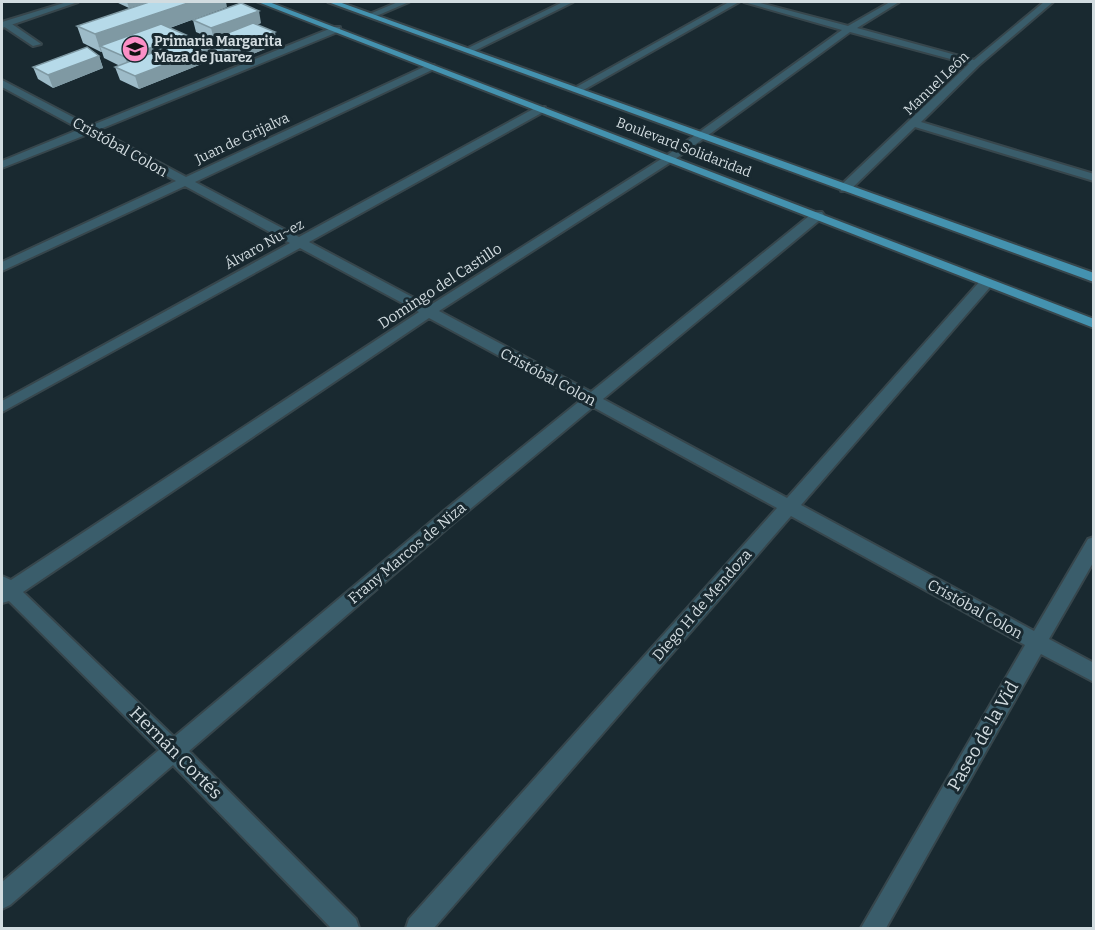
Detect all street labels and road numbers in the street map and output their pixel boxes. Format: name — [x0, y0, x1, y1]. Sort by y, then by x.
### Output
street label: Manuel León — [900, 48, 973, 119]
street label: Juan de Grijalva — [192, 109, 292, 168]
street label: Cristóbal Colon — [69, 114, 171, 181]
street label: Boulevard Solidaridad — [614, 114, 754, 181]
street label: Álvaro Nu~ez — [221, 215, 307, 273]
street label: Domingo del Castillo — [375, 239, 505, 333]
street label: Cristóbal Colon — [497, 344, 599, 410]
street label: Frany Marcos de Niza — [344, 498, 470, 608]
street label: Diego H de Mendoza — [649, 546, 755, 664]
street label: Cristóbal Colon — [924, 576, 1026, 643]
street label: Paseo de la Vid — [943, 677, 1023, 795]
street label: Hernán Cortés — [125, 702, 227, 804]

